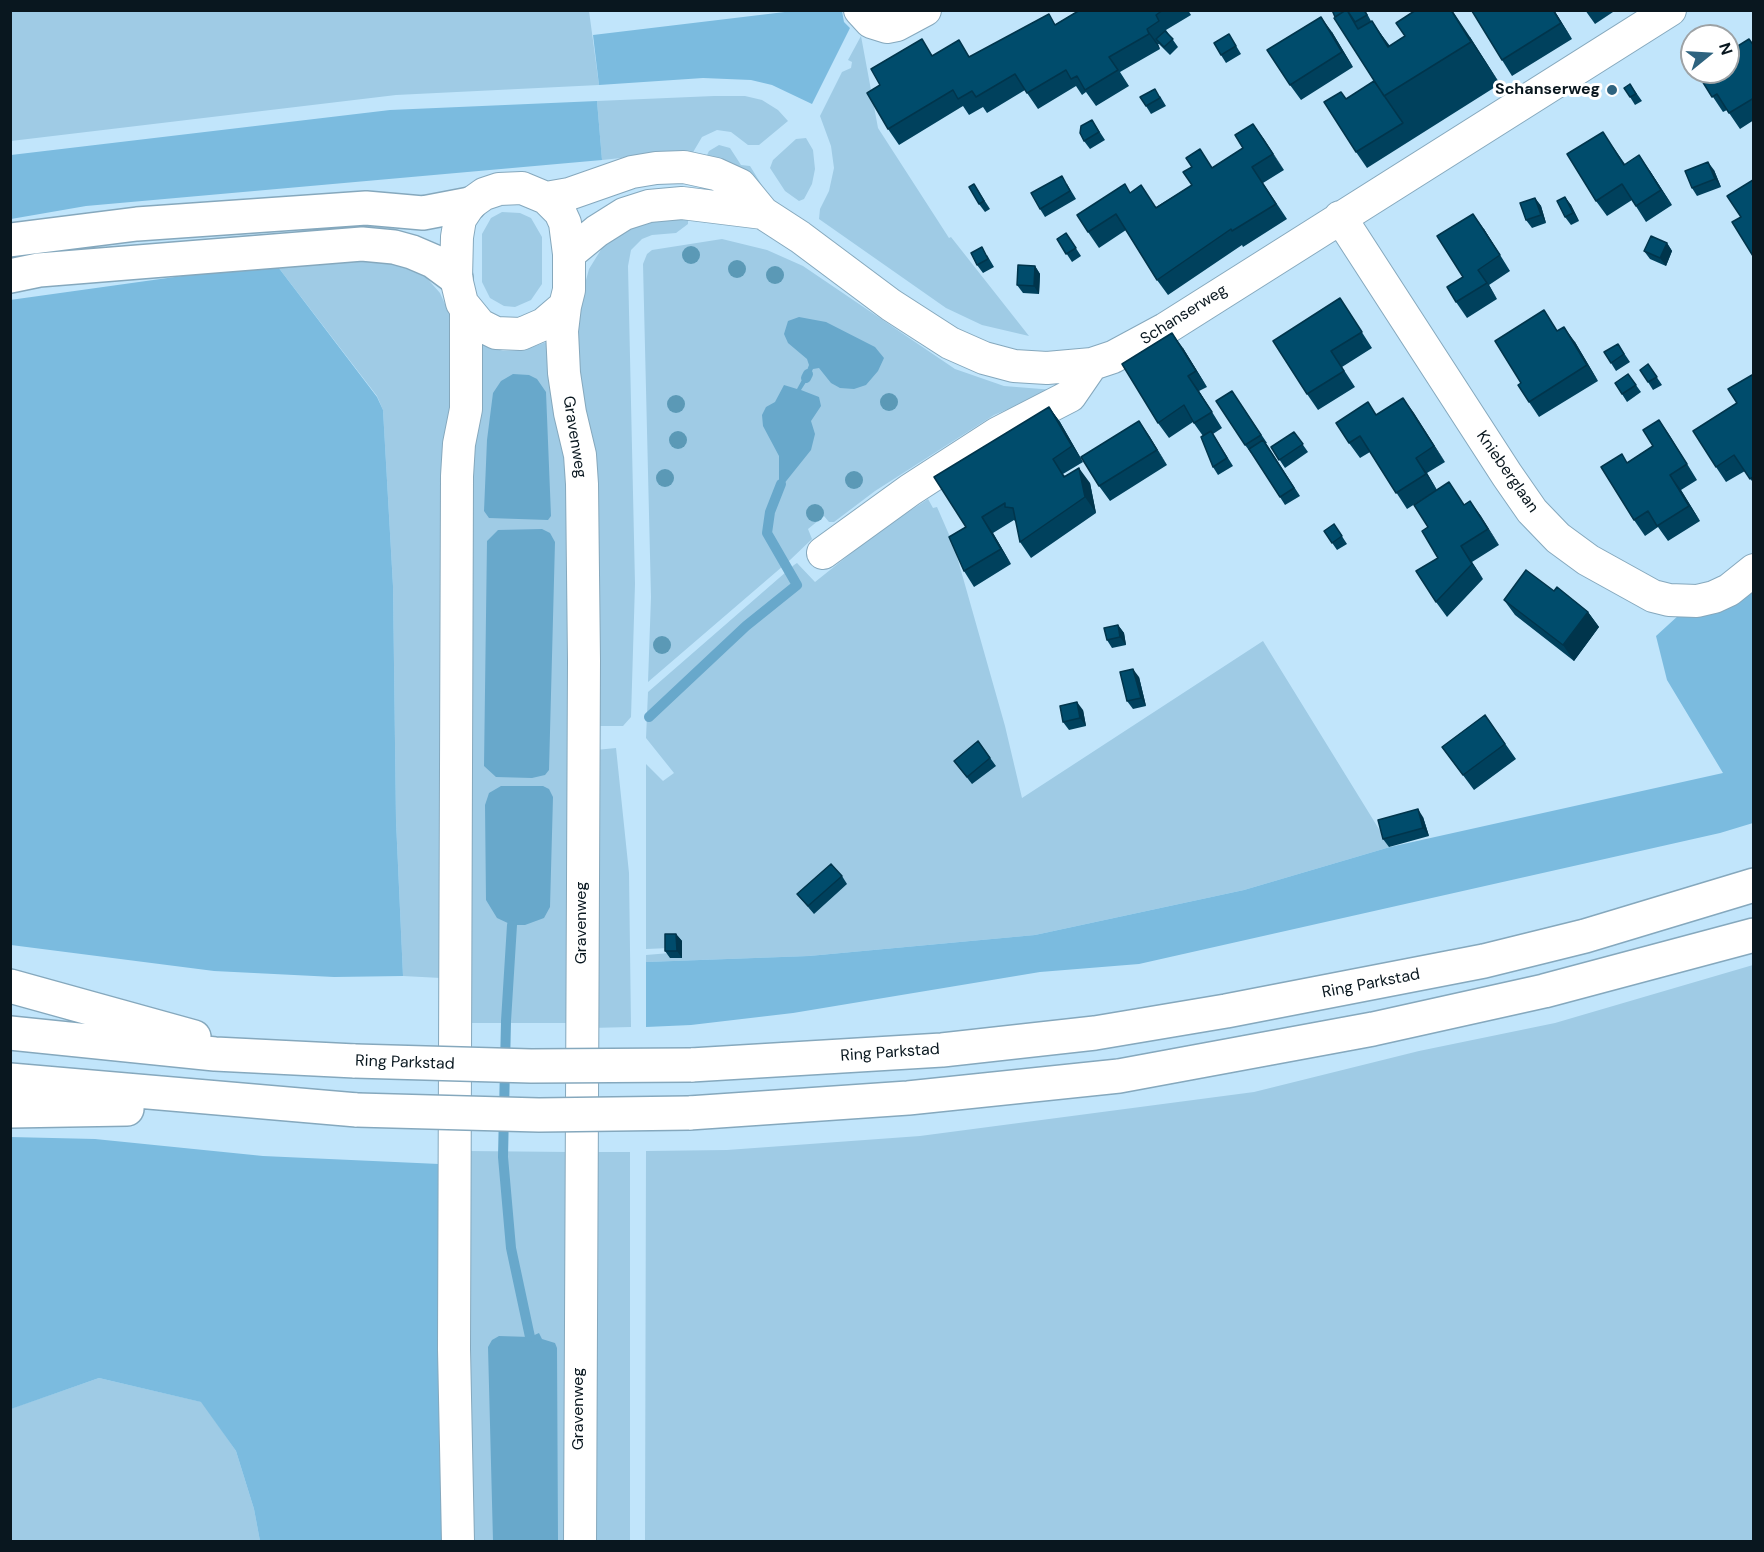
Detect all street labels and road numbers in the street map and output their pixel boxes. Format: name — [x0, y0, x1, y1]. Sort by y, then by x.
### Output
street label: Schanserweg — [1137, 281, 1231, 349]
street label: Gravenweg — [558, 395, 590, 479]
street label: Knieberglaan — [1472, 427, 1542, 517]
street label: Gravenweg — [572, 882, 592, 964]
street label: Ring Parkstad — [1320, 965, 1422, 1003]
street label: Ring Parkstad — [840, 1040, 940, 1066]
street label: Ring Parkstad — [355, 1052, 455, 1074]
street label: Gravenweg — [569, 1368, 589, 1450]

